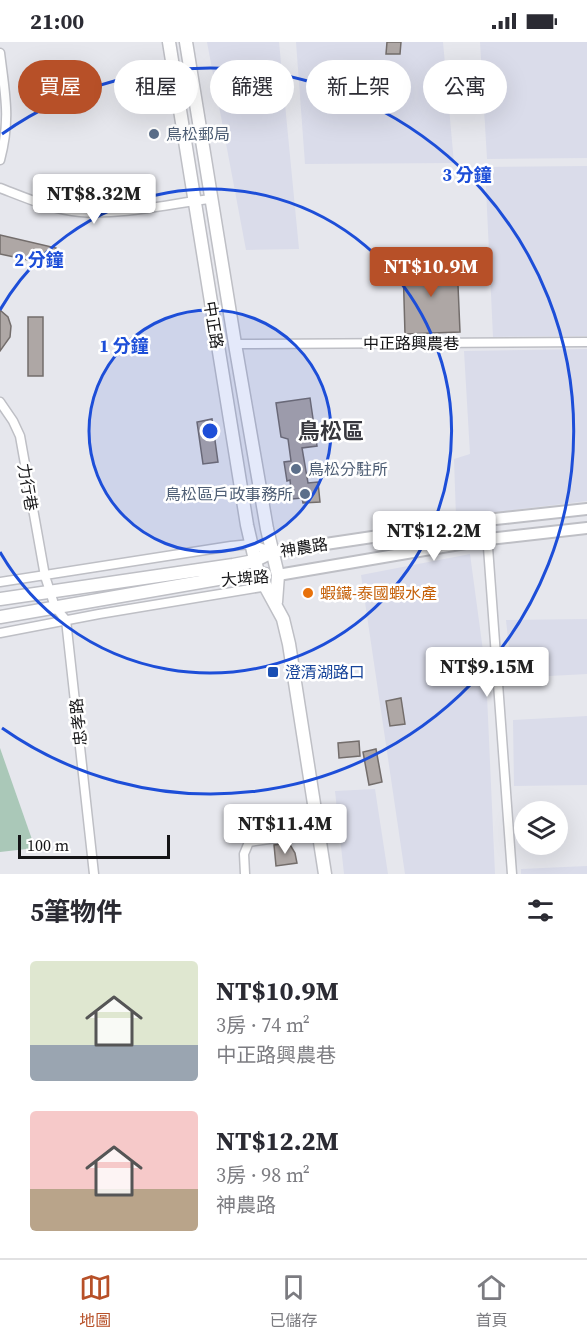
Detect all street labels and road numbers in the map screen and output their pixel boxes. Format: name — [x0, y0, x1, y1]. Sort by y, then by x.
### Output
street label: 中正路 — [199, 300, 229, 350]
street label: 中正路興農巷 — [363, 332, 459, 354]
street label: 力行巷 — [13, 461, 43, 513]
street label: 神農路 — [279, 532, 329, 562]
street label: 大埤路 — [220, 565, 270, 591]
street label: 忠孝路 — [65, 697, 91, 747]

